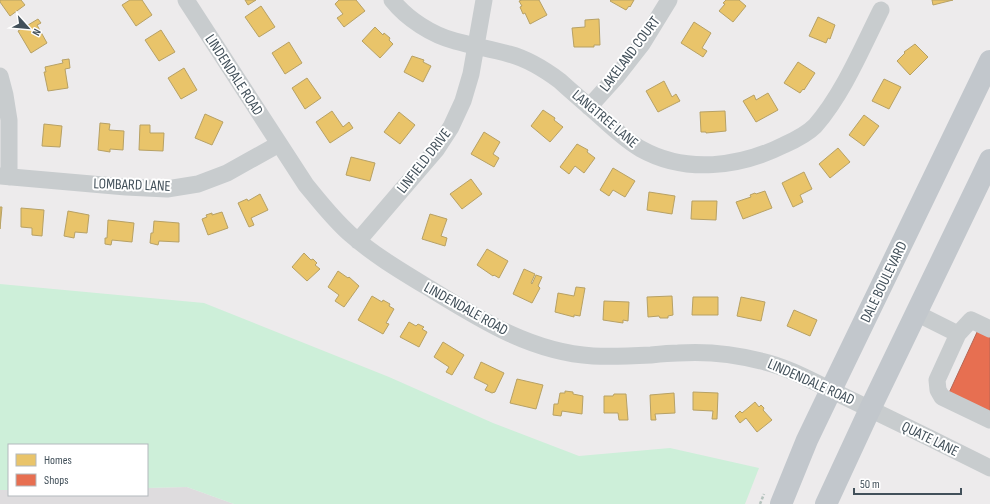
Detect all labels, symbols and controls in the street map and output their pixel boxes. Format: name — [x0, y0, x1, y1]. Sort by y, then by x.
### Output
north arrow — [8, 8, 48, 48]
street label: LAKELAND COURT — [596, 13, 664, 95]
text: N — [29, 27, 44, 38]
street label: LINDENDALE ROAD — [201, 31, 267, 119]
street label: LANGTREE LANE — [568, 86, 642, 152]
street label: LINFIELD DRIVE — [393, 125, 455, 197]
street label: LOMBARD LANE — [93, 174, 171, 196]
street label: DALE BOULEVARD — [856, 238, 912, 326]
street label: LINDENDALE ROAD — [421, 278, 511, 340]
street label: LINDENDALE ROAD — [765, 354, 857, 410]
street label: QUATE LANE — [898, 417, 962, 461]
legend — [8, 444, 148, 496]
text: Homes — [44, 453, 72, 468]
scale bar — [854, 470, 961, 496]
text: Shops — [44, 473, 69, 488]
text: 50 m — [860, 477, 880, 492]

